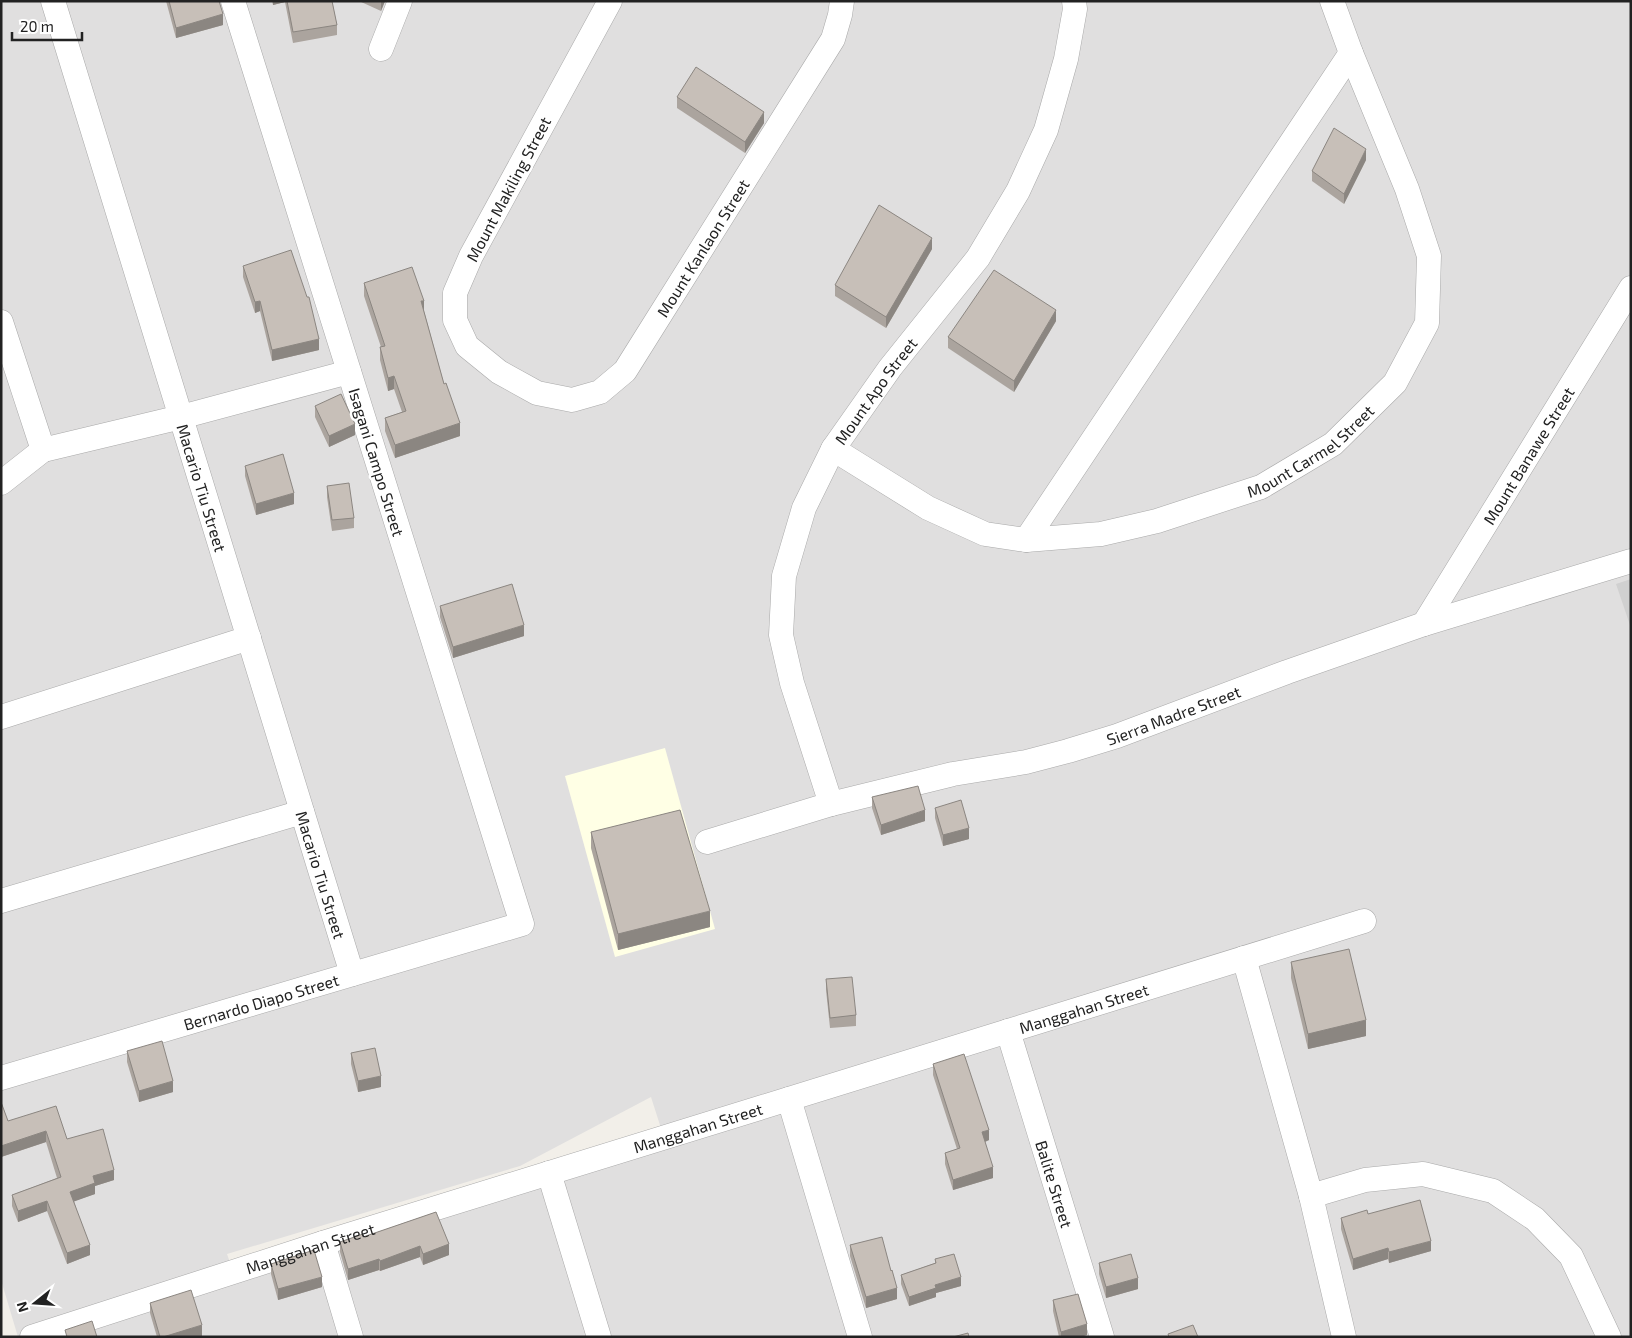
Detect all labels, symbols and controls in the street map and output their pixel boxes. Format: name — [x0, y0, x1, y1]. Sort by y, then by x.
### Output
scale bar — [12, 10, 82, 42]
text: 20 m — [20, 17, 54, 35]
street label: Mount Makiling Street — [462, 113, 554, 265]
street label: Mount Kanlaon Street — [652, 175, 752, 320]
street label: Mount Apo Street — [830, 334, 920, 448]
street label: Mount Banawe Street — [1478, 383, 1577, 528]
street label: Isagani Campo Street — [345, 386, 409, 538]
street label: Mount Carmel Street — [1244, 400, 1377, 501]
street label: Macario Tiu Street — [174, 421, 231, 554]
street label: Sierra Madre Street — [1104, 681, 1243, 748]
street label: Macario Tiu Street — [293, 808, 350, 941]
street label: Bernardo Diapo Street — [181, 969, 341, 1033]
street label: Manggahan Street — [1017, 979, 1151, 1037]
street label: Manggahan Street — [631, 1098, 765, 1156]
street label: Balite Street — [1033, 1138, 1077, 1230]
street label: Manggahan Street — [243, 1218, 377, 1277]
north arrow — [10, 1278, 60, 1328]
text: N — [12, 1300, 32, 1314]

